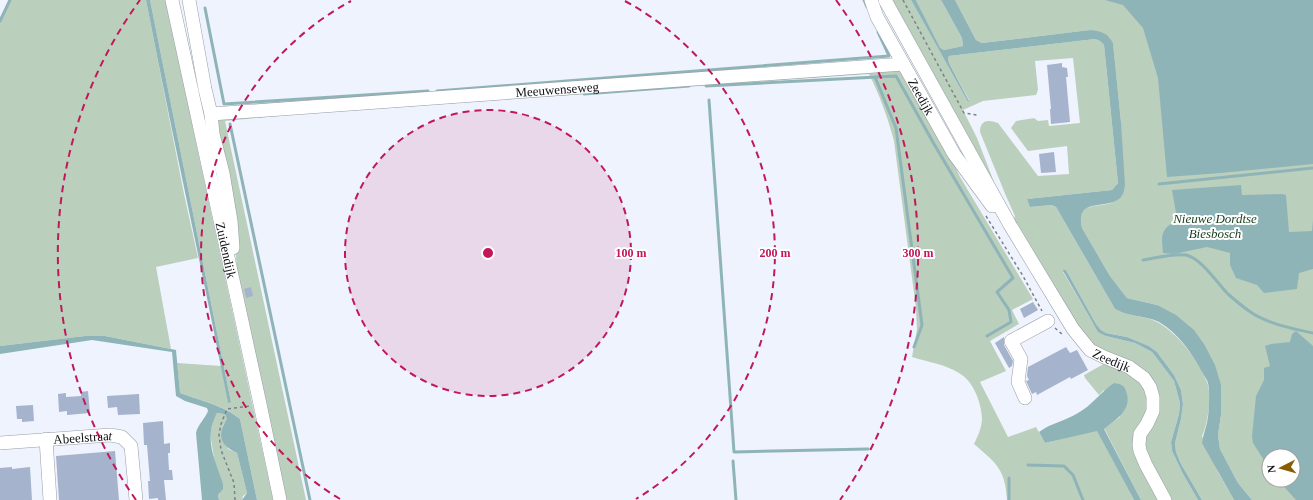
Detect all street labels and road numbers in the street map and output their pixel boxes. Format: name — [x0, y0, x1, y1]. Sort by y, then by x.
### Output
street label: Zeedijk — [905, 76, 938, 118]
street label: Meeuwenseweg — [515, 79, 600, 100]
street label: Zuidendijk — [213, 221, 240, 280]
street label: Zeedijk — [1090, 346, 1133, 375]
street label: Abeelstraat — [53, 428, 114, 447]

